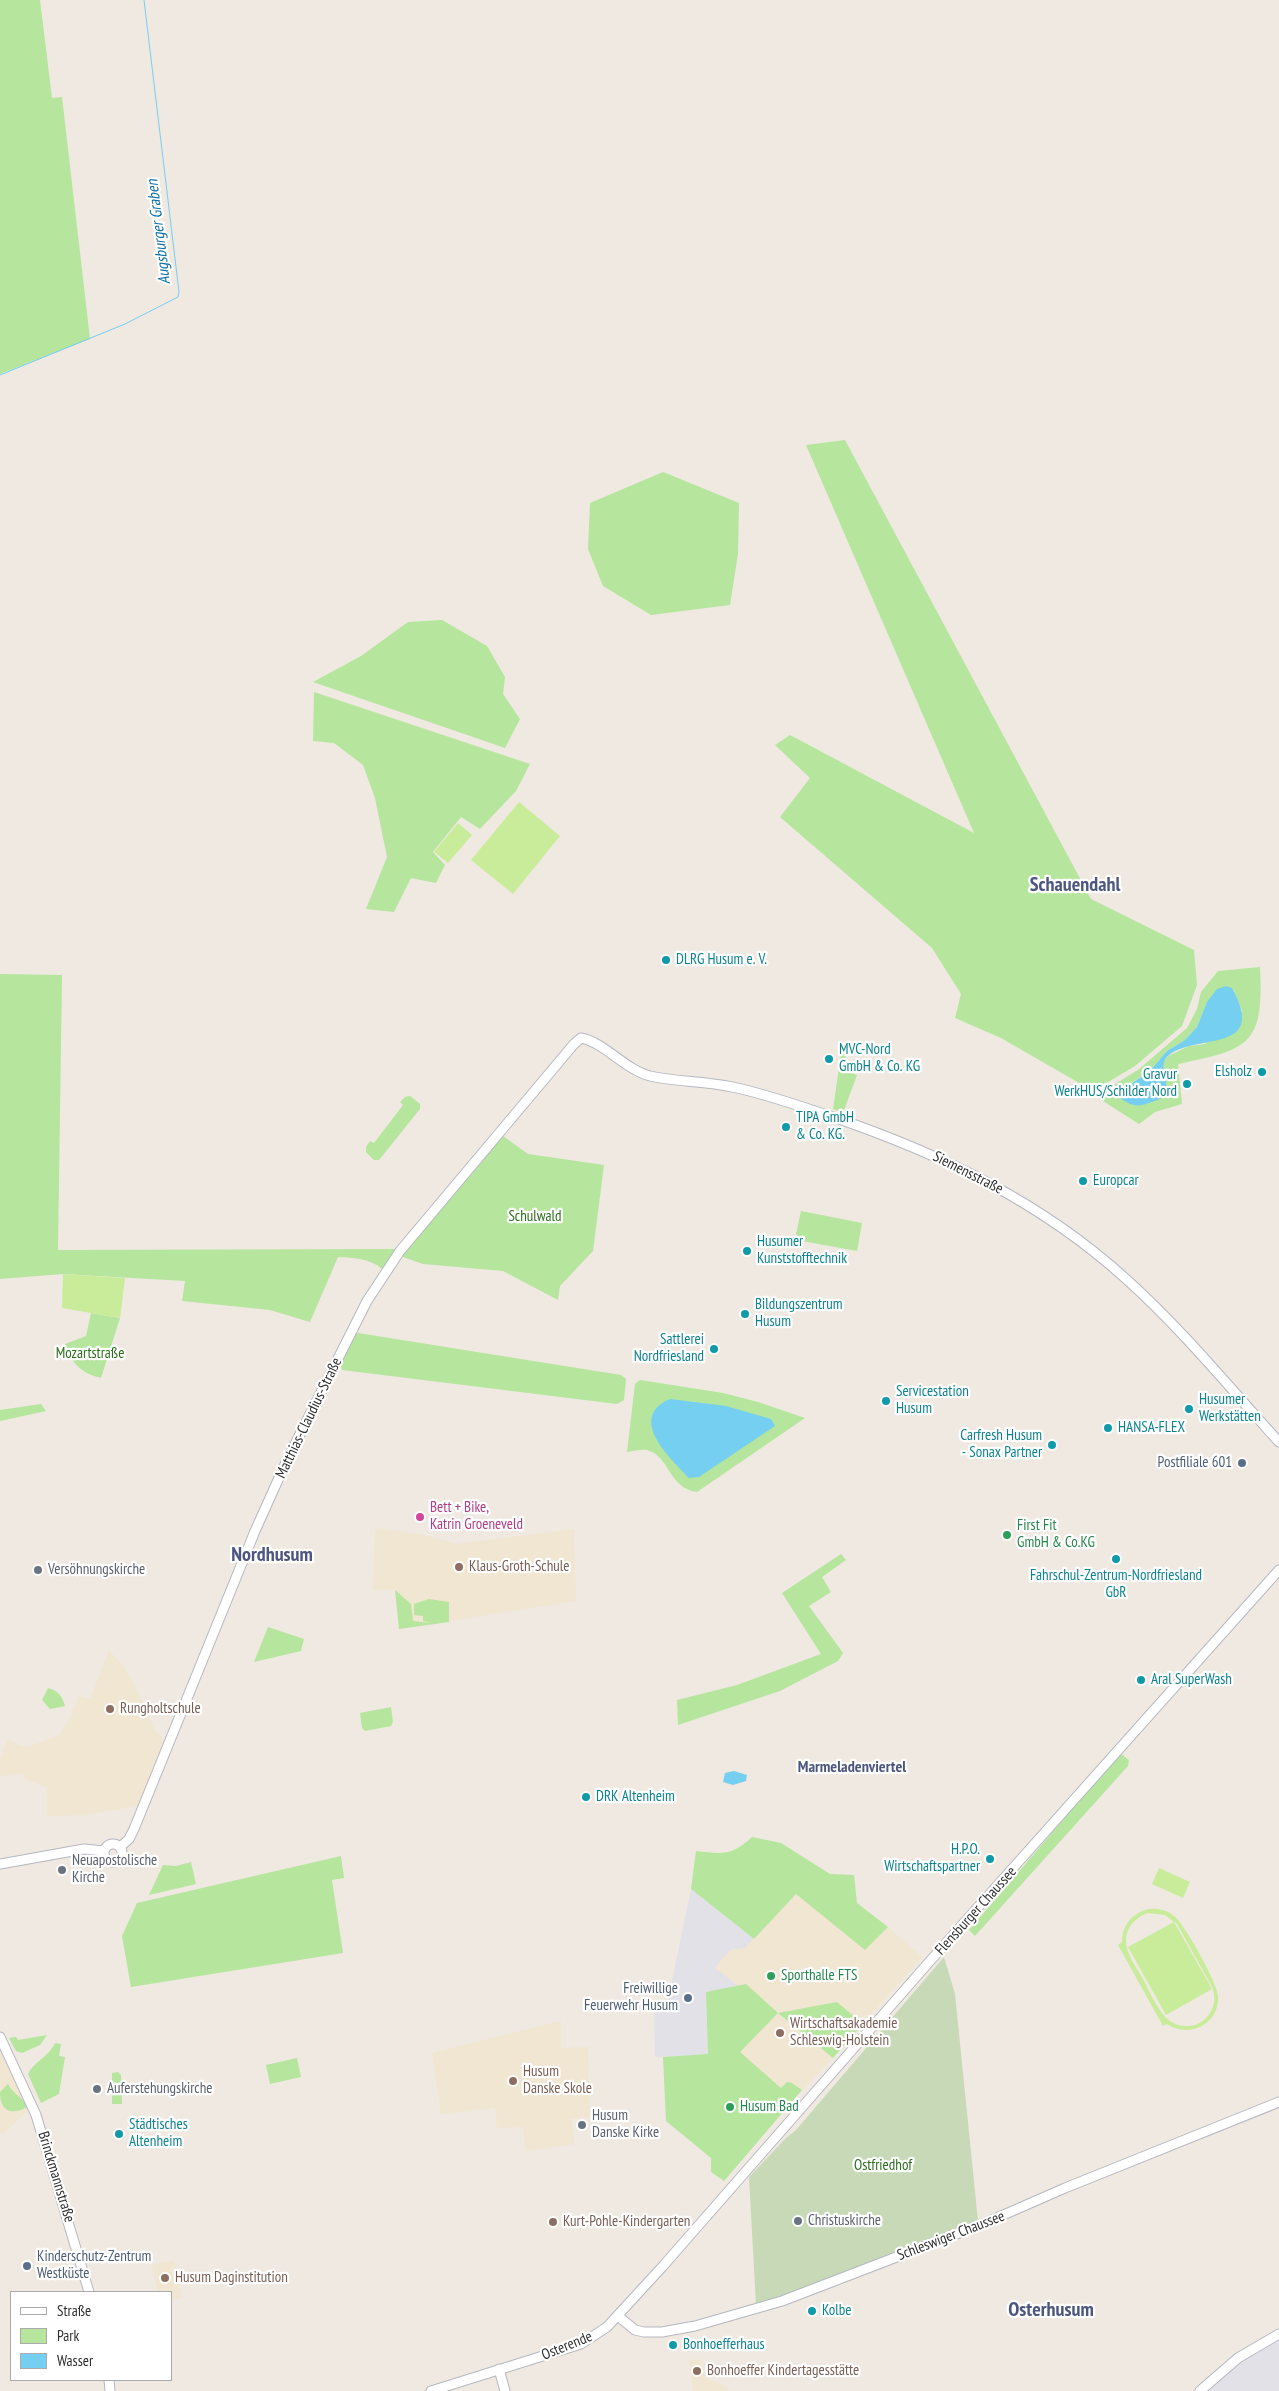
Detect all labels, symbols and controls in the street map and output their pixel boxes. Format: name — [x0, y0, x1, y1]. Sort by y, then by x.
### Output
water label: Augsburger Graben — [143, 178, 175, 286]
district label: Schauendahl — [1030, 873, 1120, 897]
place label: DLRG Husum e. V. — [676, 951, 767, 969]
marker: DLRG Husum e. V. — [660, 954, 672, 966]
place label: MVC-Nord GmbH & Co. KG — [839, 1041, 920, 1076]
marker: MVC-Nord GmbH & Co. KG — [823, 1053, 835, 1065]
place label: Elsholz — [1215, 1063, 1252, 1081]
place label: Gravur WerkHUS/Schilder Nord — [1054, 1066, 1177, 1101]
marker: Elsholz — [1256, 1066, 1268, 1078]
marker: Gravur WerkHUS/Schilder Nord — [1181, 1078, 1193, 1090]
place label: TIPA GmbH & Co. KG. — [796, 1109, 854, 1144]
marker: TIPA GmbH & Co. KG. — [780, 1121, 792, 1133]
street label: Siemensstraße — [930, 1148, 1006, 1198]
place label: Europcar — [1093, 1172, 1139, 1190]
marker: Europcar — [1077, 1175, 1089, 1187]
park label: Schulwald — [508, 1208, 562, 1226]
place label: Husumer Kunststofftechnik — [757, 1233, 847, 1268]
marker: Husumer Kunststofftechnik — [741, 1245, 753, 1257]
place label: Bildungszentrum Husum — [755, 1296, 842, 1331]
marker: Bildungszentrum Husum — [739, 1308, 751, 1320]
place label: Sattlerei Nordfriesland — [634, 1331, 704, 1366]
marker: Sattlerei Nordfriesland — [708, 1343, 720, 1355]
park label: Mozartstraße — [56, 1345, 124, 1363]
street label: Matthias-Claudius-Straße — [272, 1355, 346, 1481]
place label: Servicestation Husum — [896, 1383, 969, 1418]
place label: Husumer Werkstätten — [1199, 1391, 1261, 1426]
marker: Servicestation Husum — [880, 1395, 892, 1407]
marker: Husumer Werkstätten — [1183, 1403, 1195, 1415]
place label: HANSA-FLEX — [1118, 1419, 1185, 1437]
marker: HANSA-FLEX — [1102, 1422, 1114, 1434]
place label: Carfresh Husum - Sonax Partner — [960, 1427, 1042, 1462]
marker: Carfresh Husum - Sonax Partner — [1046, 1439, 1058, 1451]
place label: Postfiliale 601 — [1158, 1454, 1232, 1472]
marker: Postfiliale 601 — [1236, 1457, 1248, 1469]
place label: Bett + Bike, Katrin Groeneveld — [430, 1499, 523, 1534]
marker: Bett + Bike, Katrin Groeneveld — [414, 1511, 426, 1523]
place label: First Fit GmbH & Co.KG — [1017, 1517, 1095, 1552]
marker: First Fit GmbH & Co.KG — [1001, 1529, 1013, 1541]
district label: Nordhusum — [231, 1543, 313, 1567]
marker: Fahrschul-Zentrum-Nordfriesland GbR — [1110, 1553, 1122, 1565]
place label: Klaus-Groth-Schule — [469, 1558, 569, 1576]
place label: Versöhnungskirche — [48, 1561, 145, 1579]
marker: Klaus-Groth-Schule — [453, 1561, 465, 1573]
marker: Versöhnungskirche — [32, 1564, 44, 1576]
place label: Fahrschul-Zentrum-Nordfriesland GbR — [1030, 1567, 1202, 1602]
place label: Aral SuperWash — [1151, 1671, 1232, 1689]
marker: Aral SuperWash — [1135, 1674, 1147, 1686]
place label: Rungholtschule — [120, 1700, 201, 1718]
marker: Rungholtschule — [104, 1703, 116, 1715]
district label: Marmeladenviertel — [798, 1757, 906, 1777]
place label: DRK Altenheim — [596, 1788, 675, 1806]
marker: DRK Altenheim — [580, 1791, 592, 1803]
place label: H.P.O. Wirtschaftspartner — [884, 1841, 980, 1876]
place label: Neuapostolische Kirche — [72, 1852, 157, 1887]
marker: H.P.O. Wirtschaftspartner — [984, 1853, 996, 1865]
street label: Flensburger Chaussee — [931, 1863, 1021, 1959]
marker: Neuapostolische Kirche — [56, 1864, 68, 1876]
place label: Sporthalle FTS — [781, 1967, 857, 1985]
marker: Sporthalle FTS — [765, 1970, 777, 1982]
place label: Freiwillige Feuerwehr Husum — [584, 1980, 678, 2015]
marker: Freiwillige Feuerwehr Husum — [682, 1992, 694, 2004]
place label: Wirtschaftsakademie Schleswig-Holstein — [790, 2015, 898, 2050]
marker: Wirtschaftsakademie Schleswig-Holstein — [774, 2027, 786, 2039]
place label: Husum Danske Skole — [523, 2063, 592, 2098]
marker: Husum Danske Skole — [507, 2075, 519, 2087]
place label: Auferstehungskirche — [107, 2080, 212, 2098]
marker: Auferstehungskirche — [91, 2083, 103, 2095]
place label: Husum Bad — [740, 2098, 799, 2116]
marker: Husum Bad — [724, 2101, 736, 2113]
place label: Husum Danske Kirke — [592, 2107, 659, 2142]
place label: Städtisches Altenheim — [129, 2116, 188, 2151]
marker: Husum Danske Kirke — [576, 2119, 588, 2131]
marker: Städtisches Altenheim — [113, 2128, 125, 2140]
street label: Brinckmannstraße — [34, 2129, 78, 2225]
park label: Ostfriedhof — [854, 2157, 912, 2175]
street label: Schleswiger Chaussee — [895, 2207, 1007, 2265]
place label: Christuskirche — [808, 2212, 881, 2230]
place label: Kurt-Pohle-Kindergarten — [563, 2213, 690, 2231]
marker: Christuskirche — [792, 2215, 804, 2227]
marker: Kurt-Pohle-Kindergarten — [547, 2216, 559, 2228]
place label: Kinderschutz-Zentrum Westküste — [37, 2248, 151, 2283]
marker: Kinderschutz-Zentrum Westküste — [21, 2260, 33, 2272]
place label: Husum Daginstitution — [175, 2269, 288, 2287]
marker: Husum Daginstitution — [159, 2272, 171, 2284]
legend — [10, 2291, 172, 2381]
district label: Osterhusum — [1008, 2298, 1094, 2322]
text: Straße — [57, 2301, 91, 2320]
place label: Kolbe — [822, 2302, 851, 2320]
marker: Kolbe — [806, 2305, 818, 2317]
text: Park — [57, 2326, 79, 2345]
street label: Osterende — [539, 2328, 595, 2364]
place label: Bonhoefferhaus — [683, 2336, 764, 2354]
marker: Bonhoefferhaus — [667, 2339, 679, 2351]
text: Wasser — [57, 2351, 93, 2370]
place label: Bonhoeffer Kindertagesstätte — [707, 2362, 859, 2380]
marker: Bonhoeffer Kindertagesstätte — [691, 2365, 703, 2377]

